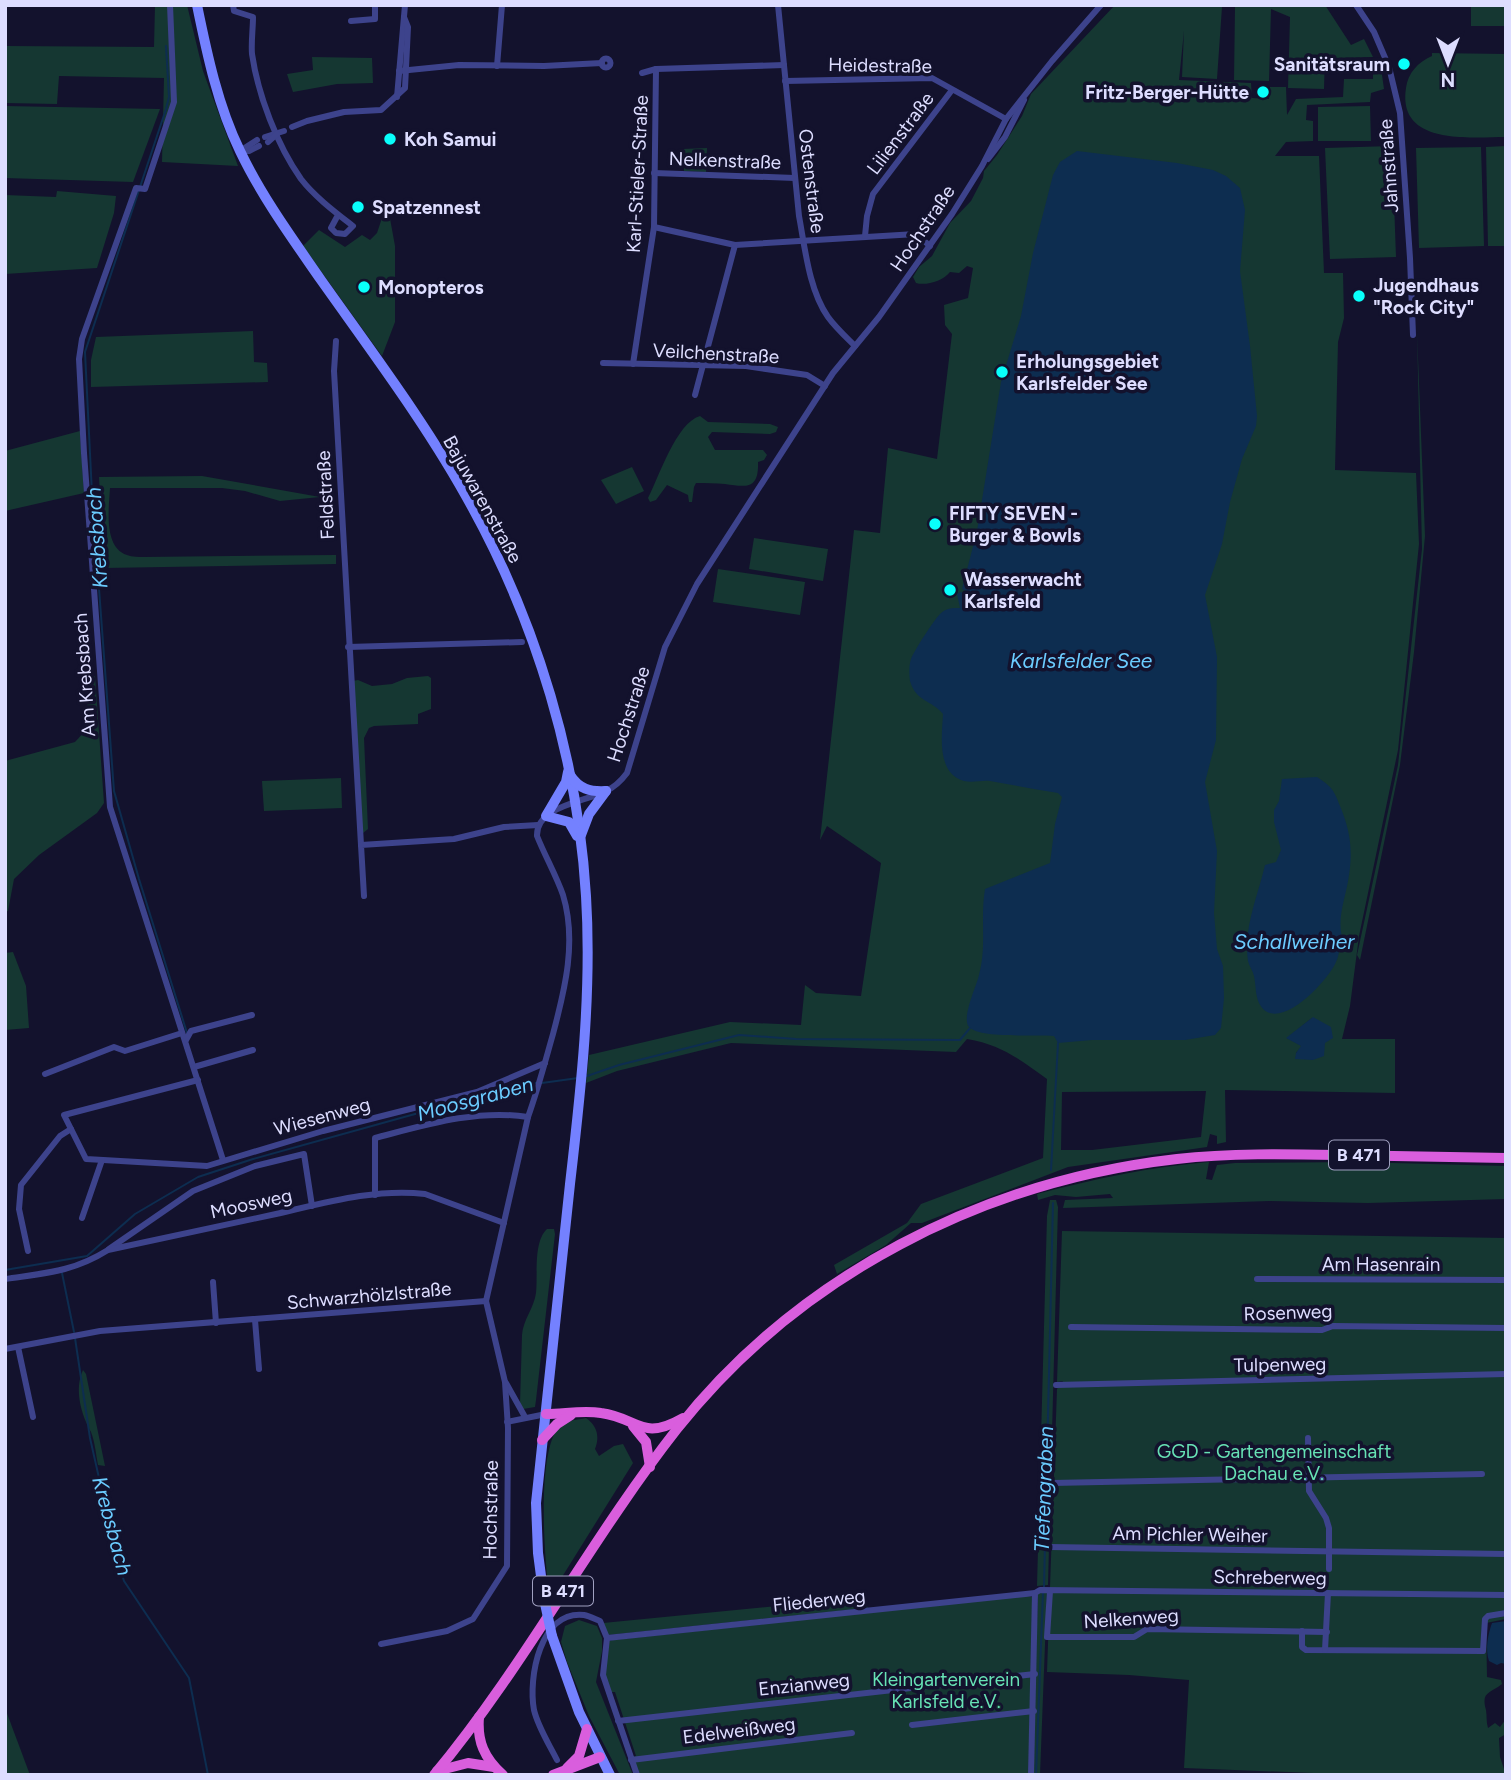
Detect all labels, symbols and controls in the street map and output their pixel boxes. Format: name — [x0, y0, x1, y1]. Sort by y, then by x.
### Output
north arrow — [1413, 28, 1483, 98]
street label: Heidestraße — [828, 53, 932, 78]
place label: Sanitätsraum — [1274, 53, 1390, 76]
marker: Sanitätsraum — [1396, 56, 1412, 72]
text: N — [1441, 68, 1455, 91]
place label: Fritz-Berger-Hütte — [1085, 81, 1249, 104]
marker: Fritz-Berger-Hütte — [1255, 84, 1271, 100]
street label: Lilienstraße — [862, 88, 939, 179]
street label: Karl-Stieler-Straße — [622, 94, 653, 254]
street label: Jahnstraße — [1374, 118, 1403, 214]
place label: Koh Samui — [404, 128, 496, 151]
street label: Ostenstraße — [794, 128, 829, 235]
marker: Koh Samui — [382, 131, 398, 147]
street label: Nelkenstraße — [668, 147, 782, 174]
street label: Hochstraße — [885, 181, 960, 276]
place label: Spatzennest — [372, 196, 481, 219]
marker: Spatzennest — [350, 199, 366, 215]
place label: Jugendhaus "Rock City" — [1373, 274, 1479, 319]
place label: Monopteros — [378, 276, 484, 299]
marker: Monopteros — [356, 279, 372, 295]
marker: Jugendhaus "Rock City" — [1351, 288, 1367, 304]
street label: Veilchenstraße — [652, 339, 780, 368]
place label: Erholungsgebiet Karlsfelder See — [1016, 350, 1160, 395]
marker: Erholungsgebiet Karlsfelder See — [994, 364, 1010, 380]
street label: Bajuwarenstraße — [438, 432, 527, 567]
street label: Feldstraße — [312, 450, 339, 540]
water label: Krebsbach — [80, 486, 113, 589]
place label: FIFTY SEVEN - Burger & Bowls — [949, 502, 1081, 547]
marker: FIFTY SEVEN - Burger & Bowls — [927, 516, 943, 532]
place label: Wasserwacht Karlsfeld — [964, 568, 1082, 613]
marker: Wasserwacht Karlsfeld — [942, 582, 958, 598]
street label: Am Krebsbach — [69, 612, 100, 738]
water label: Karlsfelder See — [1010, 648, 1153, 673]
street label: Hochstraße — [602, 663, 655, 765]
water label: Schallweiher — [1234, 929, 1355, 954]
water label: Moosgraben — [414, 1071, 536, 1126]
street label: Wiesenweg — [271, 1093, 373, 1140]
road number: B 471 — [1329, 1140, 1389, 1170]
street label: Moosweg — [208, 1184, 294, 1223]
street label: Am Hasenrain — [1322, 1253, 1440, 1276]
street label: Schwarzhölzlstraße — [286, 1277, 452, 1314]
street label: Rosenweg — [1243, 1299, 1333, 1326]
street label: Tulpenweg — [1233, 1352, 1327, 1377]
water label: Tiefengraben — [1029, 1425, 1058, 1552]
park label: GGD - Gartengemeinschaft Dachau e.V. — [1157, 1440, 1391, 1485]
street label: Hochstraße — [478, 1460, 503, 1560]
water label: Krebsbach — [87, 1474, 138, 1578]
street label: Am Pichler Weiher — [1112, 1522, 1268, 1547]
street label: Schreberweg — [1213, 1565, 1327, 1590]
road number: B 471 — [533, 1576, 593, 1606]
street label: Fliederweg — [771, 1584, 867, 1617]
street label: Nelkenweg — [1083, 1604, 1179, 1633]
street label: Enzianweg — [757, 1668, 851, 1701]
park label: Kleingartenverein Karlsfeld e.V. — [872, 1668, 1020, 1713]
street label: Edelweißweg — [681, 1712, 797, 1749]

